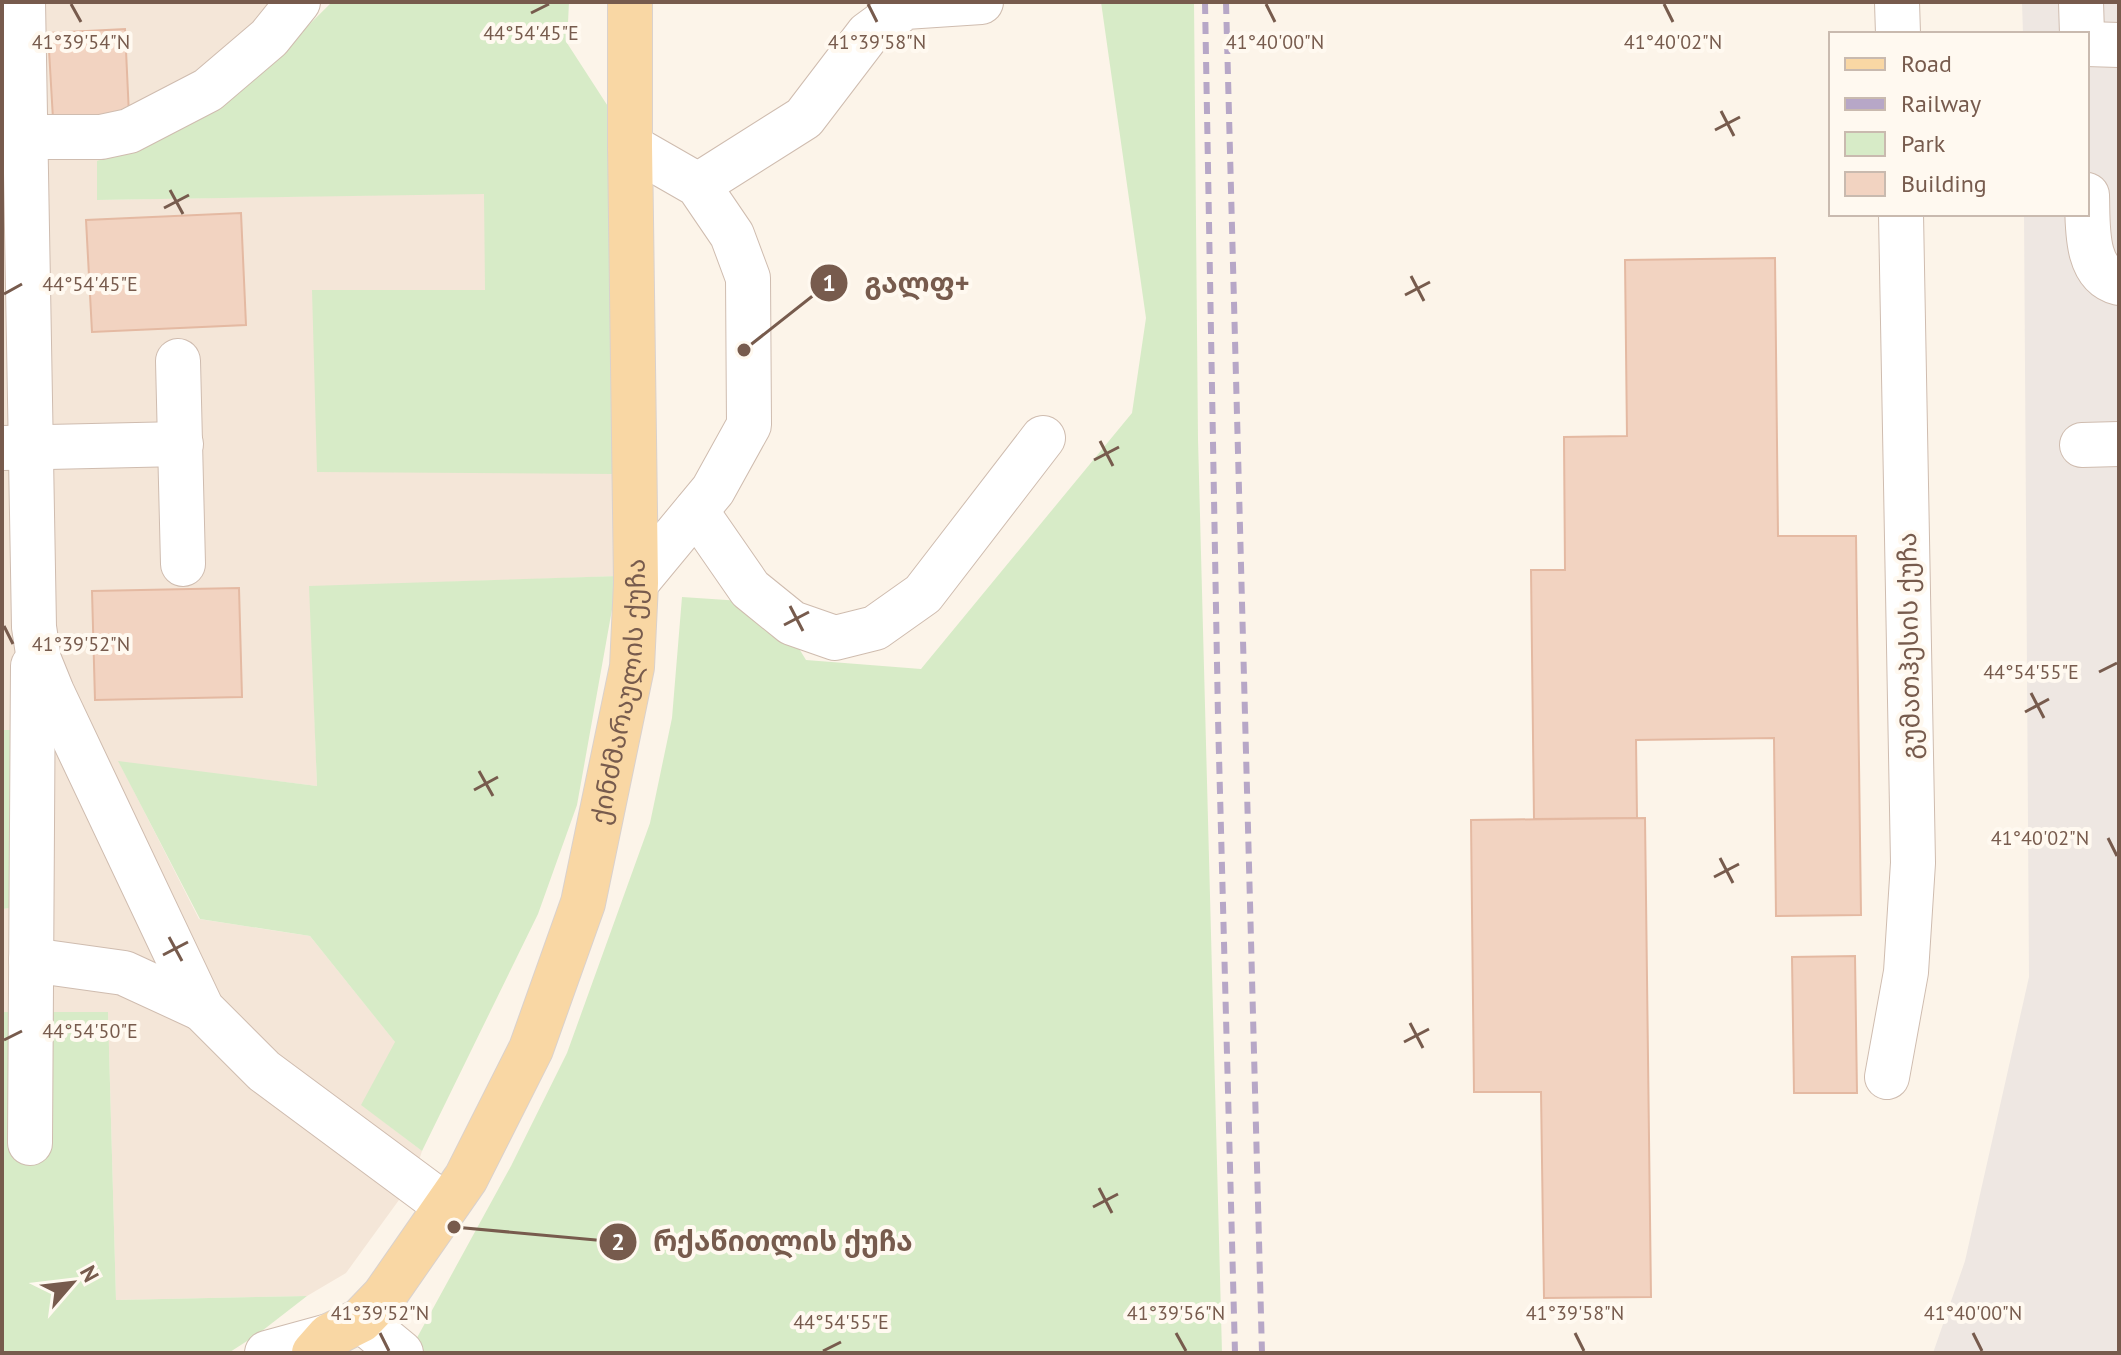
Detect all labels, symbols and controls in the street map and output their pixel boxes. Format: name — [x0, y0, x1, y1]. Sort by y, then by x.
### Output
text: 44°54'45"E — [483, 20, 579, 46]
text: 41°39'54"N — [32, 29, 130, 55]
text: 41°39'58"N — [828, 29, 926, 55]
text: 41°40'00"N — [1226, 29, 1324, 55]
text: 41°40'02"N — [1624, 29, 1722, 55]
legend — [1829, 32, 2089, 216]
text: Road — [1901, 48, 1952, 79]
text: Railway — [1901, 88, 1981, 119]
text: Park — [1901, 128, 1946, 159]
text: Building — [1901, 168, 1987, 199]
callout: გალფ+ — [809, 257, 986, 309]
text: გალფ+ — [865, 264, 969, 301]
text: 1 — [822, 267, 836, 298]
text: 44°54'45"E — [42, 271, 138, 297]
street label: გუმათჰესის ქუჩა — [1890, 532, 1927, 760]
street label: ქინძმარაულის ქუჩა — [583, 558, 652, 827]
text: 41°39'52"N — [32, 631, 130, 657]
text: 44°54'55"E — [1983, 659, 2079, 685]
text: 41°40'02"N — [1991, 825, 2089, 851]
text: 44°54'50"E — [42, 1018, 138, 1044]
callout: რქაწითლის ქუჩა — [598, 1216, 929, 1268]
text: რქაწითლის ქუჩა — [653, 1222, 913, 1259]
text: 2 — [611, 1226, 625, 1257]
north arrow — [32, 1243, 112, 1323]
text: N — [74, 1261, 105, 1287]
text: 41°39'52"N — [331, 1300, 429, 1326]
text: 41°39'56"N — [1127, 1300, 1225, 1326]
text: 41°39'58"N — [1526, 1300, 1624, 1326]
text: 41°40'00"N — [1924, 1300, 2022, 1326]
text: 44°54'55"E — [793, 1309, 889, 1335]

